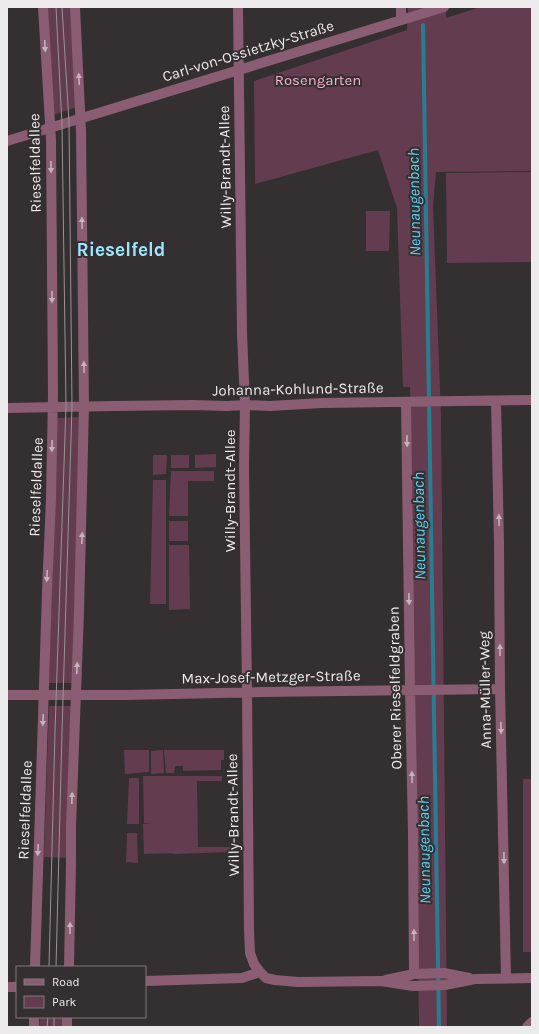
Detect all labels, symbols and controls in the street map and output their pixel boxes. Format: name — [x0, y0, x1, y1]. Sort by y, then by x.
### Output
street label: Carl-von-Ossietzky-Straße — [160, 16, 336, 86]
one-way arrow — [42, 40, 49, 52]
park label: Rosengarten — [275, 71, 361, 89]
one-way arrow — [76, 72, 82, 85]
street label: Willy-Brandt-Allee — [215, 105, 235, 229]
street label: Rieselfeldallee — [25, 113, 45, 213]
water label: Neunaugenbach — [404, 148, 424, 256]
one-way arrow — [48, 161, 54, 174]
one-way arrow — [79, 217, 86, 229]
district label: Rieselfeld — [77, 239, 165, 261]
one-way arrow — [49, 291, 55, 304]
one-way arrow — [81, 360, 87, 373]
street label: Johanna-Kohlund-Straße — [212, 379, 384, 399]
street label: Willy-Brandt-Allee — [221, 430, 239, 552]
one-way arrow — [404, 435, 410, 448]
street label: Rieselfeldallee — [25, 437, 47, 537]
one-way arrow — [49, 440, 55, 453]
water label: Neunaugenbach — [409, 472, 429, 580]
one-way arrow — [496, 513, 502, 526]
one-way arrow — [78, 532, 85, 544]
one-way arrow — [44, 570, 51, 582]
one-way arrow — [406, 593, 412, 606]
street label: Oberer Rieselfeldgraben — [385, 606, 405, 770]
street label: Anna-Müller-Weg — [475, 630, 495, 749]
one-way arrow — [497, 643, 503, 656]
one-way arrow — [74, 662, 81, 674]
street label: Max-Josef-Metzger-Straße — [181, 666, 361, 688]
one-way arrow — [40, 714, 46, 727]
one-way arrow — [497, 722, 504, 734]
street label: Willy-Brandt-Allee — [223, 753, 243, 877]
street label: Rieselfeldallee — [14, 760, 36, 860]
one-way arrow — [409, 770, 415, 783]
one-way arrow — [69, 791, 75, 804]
water label: Neunaugenbach — [414, 796, 434, 904]
one-way arrow — [35, 844, 42, 856]
one-way arrow — [501, 852, 507, 865]
one-way arrow — [66, 922, 73, 934]
one-way arrow — [411, 928, 417, 941]
legend — [16, 966, 146, 1018]
text: Road — [52, 975, 80, 989]
text: Park — [52, 995, 77, 1009]

